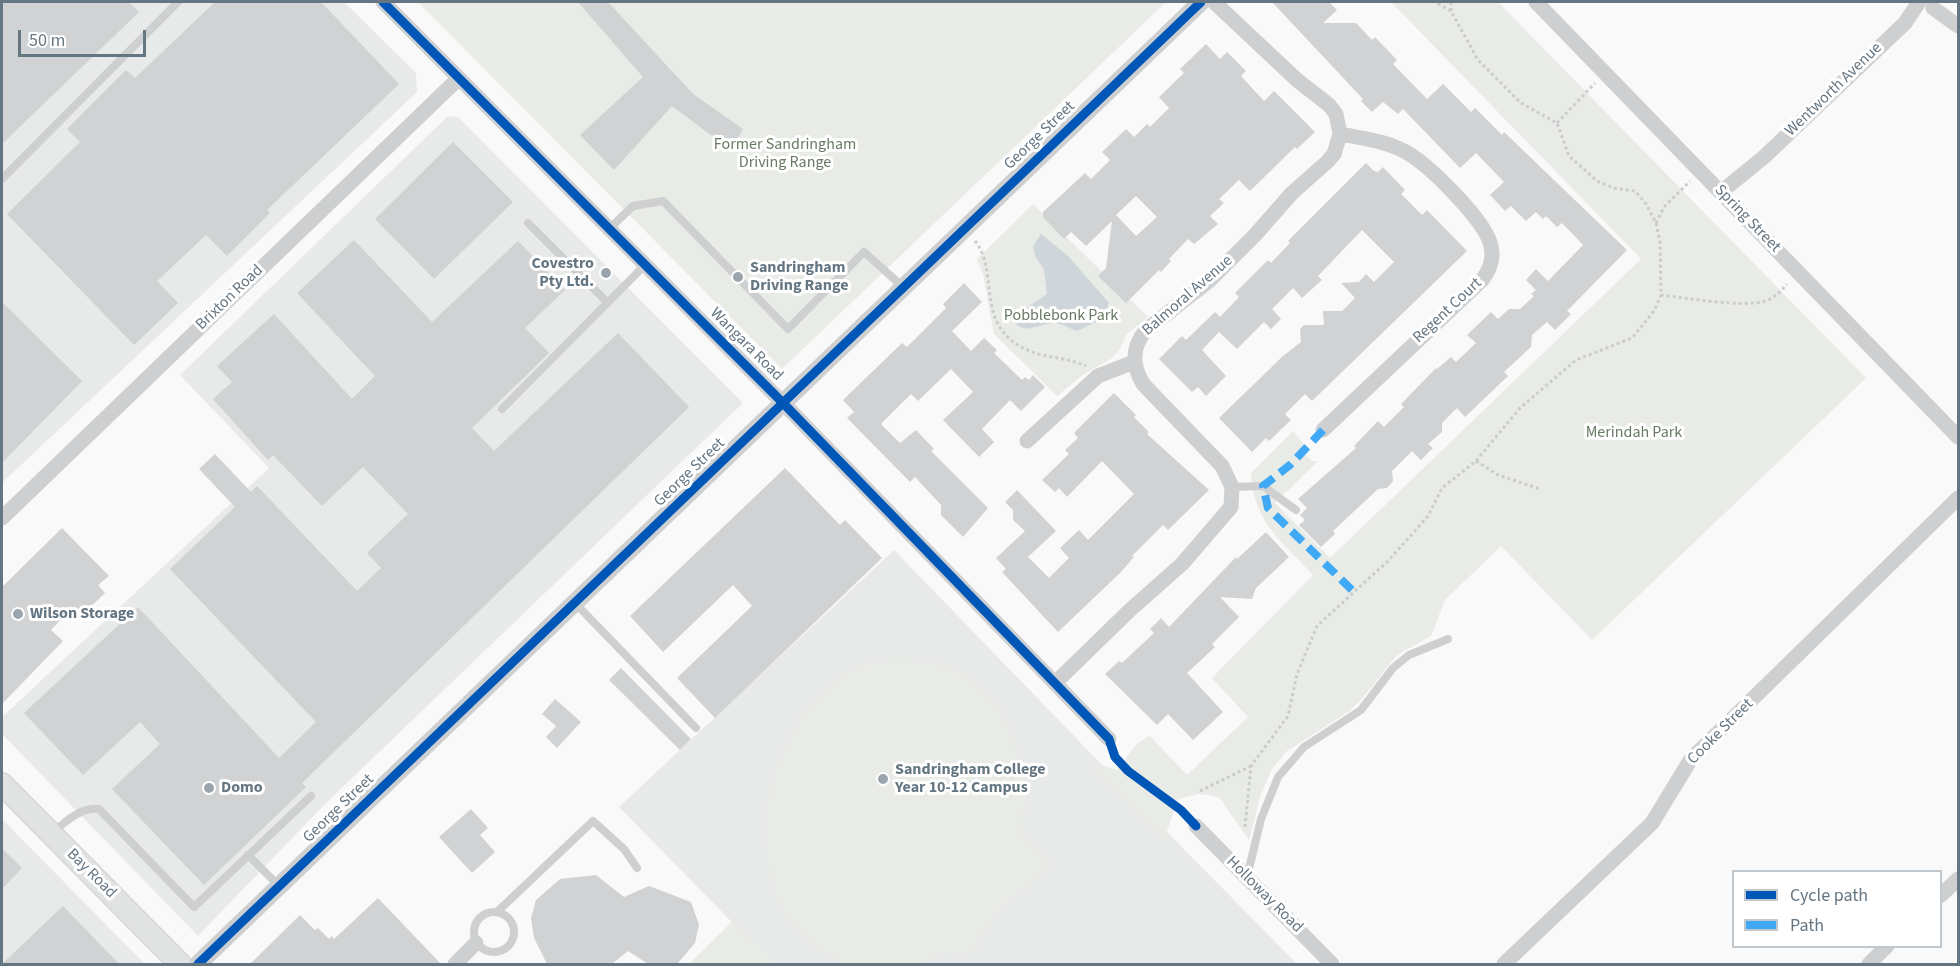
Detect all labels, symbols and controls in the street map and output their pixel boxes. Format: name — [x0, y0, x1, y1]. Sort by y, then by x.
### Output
scale bar — [21, 18, 148, 56]
text: 50 m — [29, 28, 65, 53]
street label: Wentworth Avenue — [1782, 39, 1886, 141]
street label: George Street — [1001, 98, 1079, 174]
park label: Former Sandringham Driving Range — [714, 135, 856, 173]
street label: Spring Street — [1710, 181, 1784, 257]
street label: Balmoral Avenue — [1139, 252, 1237, 340]
place label: Covestro Pty Ltd. — [531, 254, 594, 292]
place label: Sandringham Driving Range — [750, 258, 848, 296]
street label: Brixton Road — [192, 261, 268, 335]
marker: Covestro Pty Ltd. — [599, 266, 613, 280]
marker: Sandringham Driving Range — [731, 270, 745, 284]
street label: Regent Court — [1410, 274, 1486, 348]
street label: Wangara Road — [705, 304, 787, 386]
park label: Pobblebonk Park — [1004, 306, 1118, 326]
park label: Merindah Park — [1586, 423, 1682, 443]
street label: George Street — [651, 435, 729, 511]
place label: Wilson Storage — [30, 604, 134, 624]
marker: Wilson Storage — [11, 607, 25, 621]
street label: Cooke Street — [1684, 695, 1758, 769]
place label: Sandringham College Year 10-12 Campus — [895, 760, 1046, 798]
street label: George Street — [300, 771, 378, 847]
marker: Sandringham College Year 10-12 Campus — [876, 772, 890, 786]
place label: Domo — [221, 778, 263, 798]
marker: Domo — [202, 781, 216, 795]
street label: Bay Road — [62, 845, 120, 903]
street label: Holloway Road — [1222, 853, 1306, 937]
legend — [1732, 870, 1942, 948]
text: Cycle path — [1790, 883, 1868, 908]
text: Path — [1790, 913, 1824, 938]

